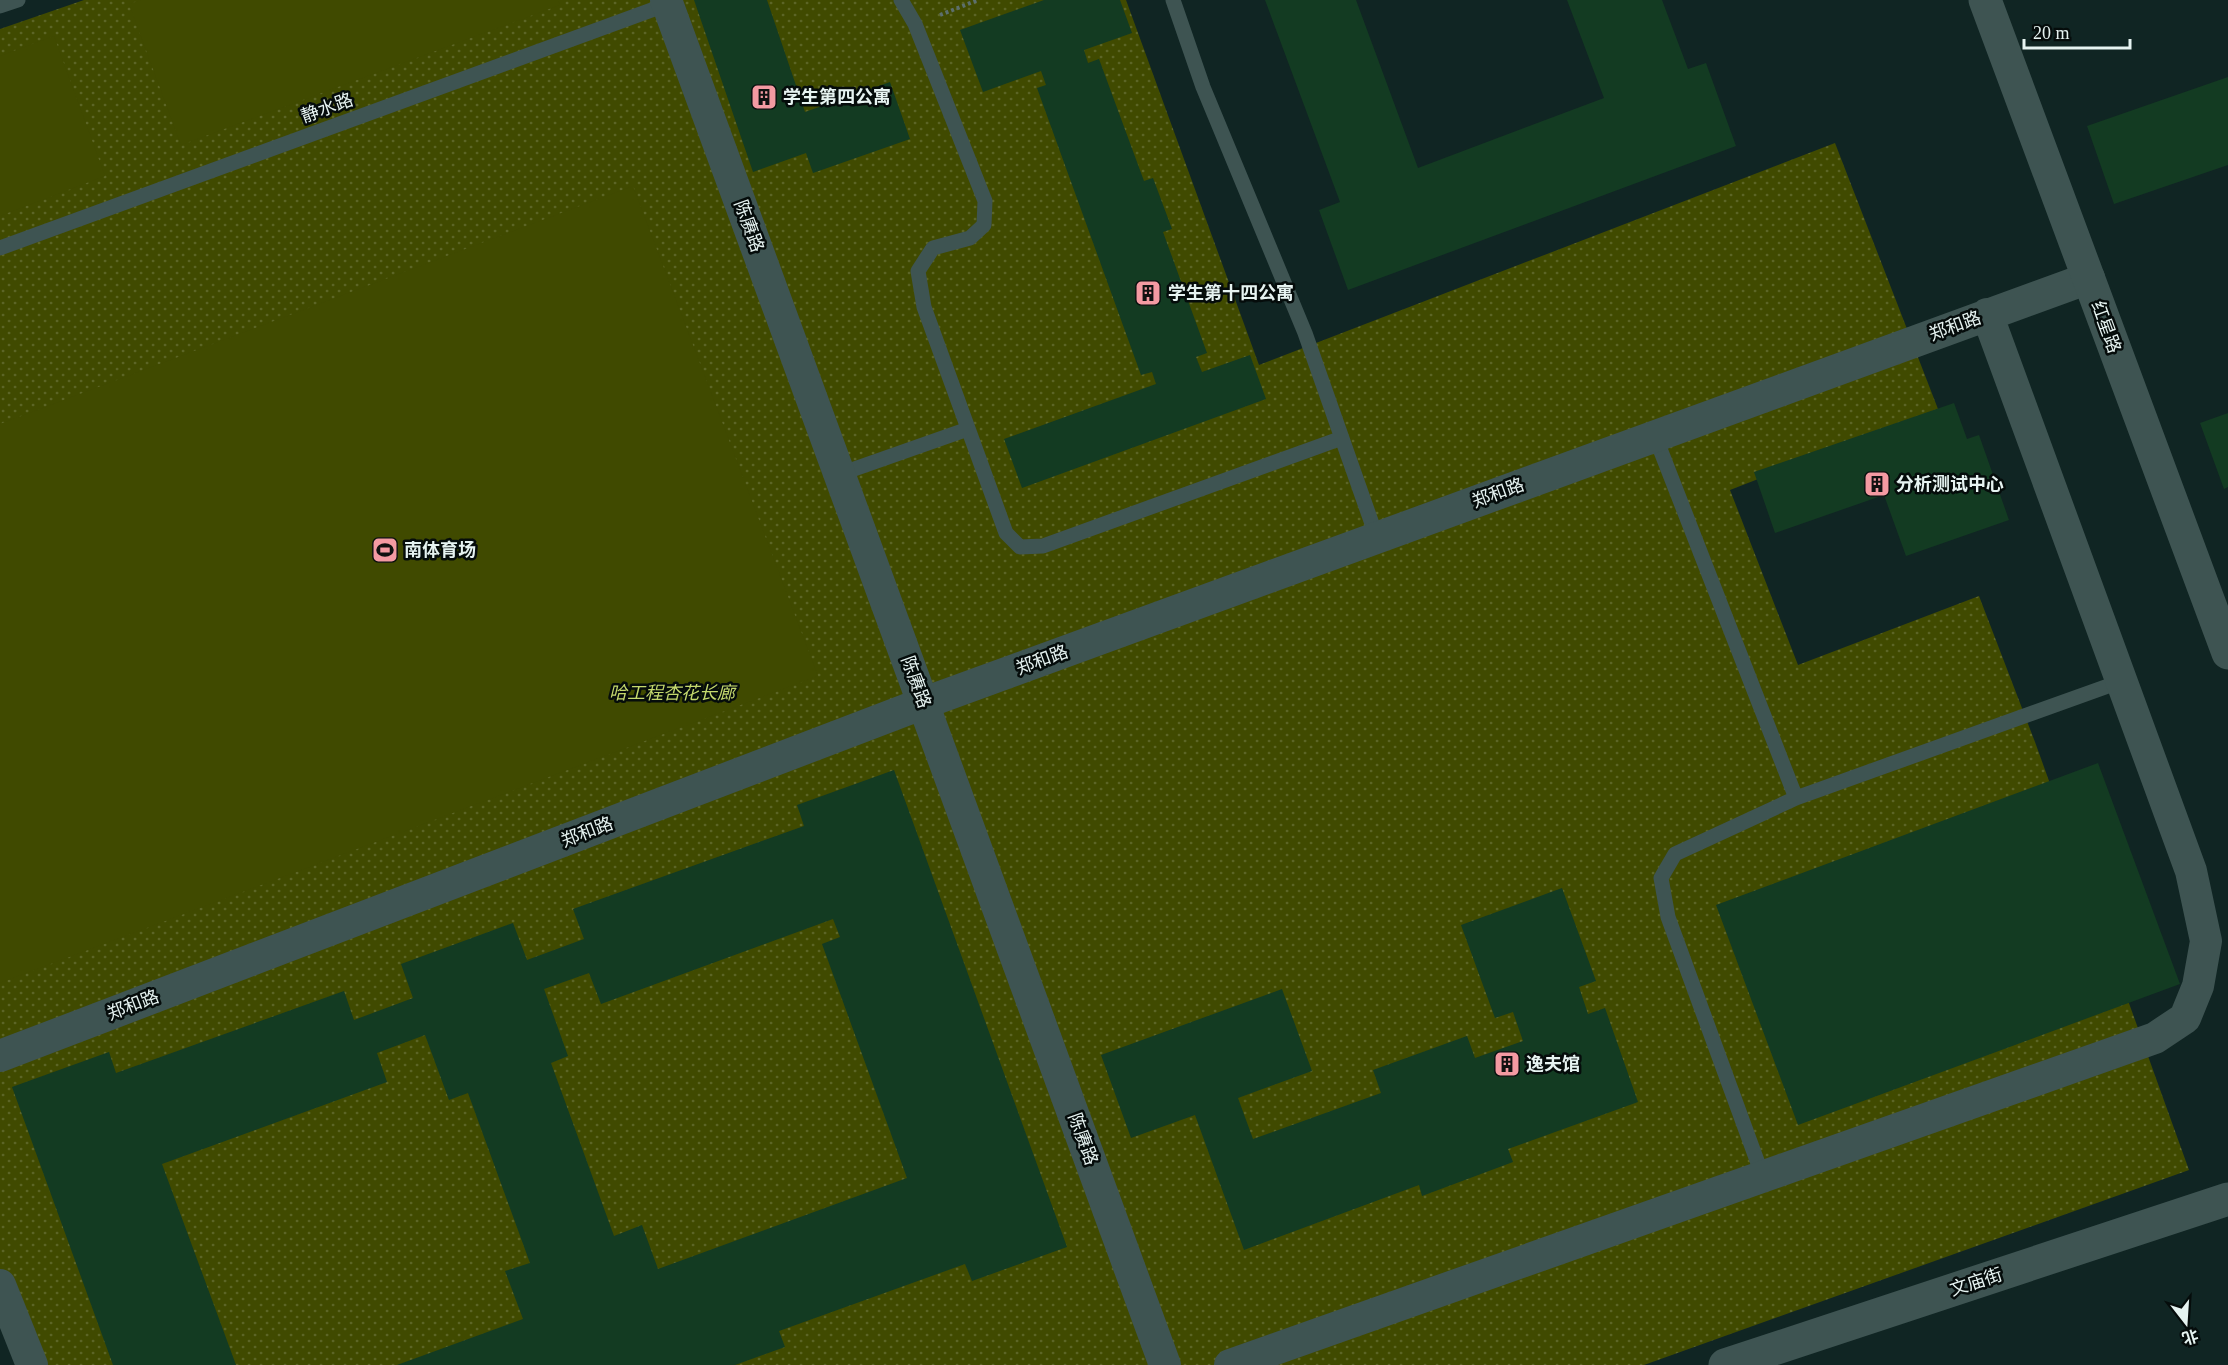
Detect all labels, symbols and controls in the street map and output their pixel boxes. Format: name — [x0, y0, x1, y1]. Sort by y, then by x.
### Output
scale bar — [2024, 12, 2130, 50]
text: 20 m — [2033, 23, 2070, 43]
building icon: 学生第四公寓 — [749, 82, 779, 112]
place label: 学生第四公寓 — [783, 87, 891, 107]
street label: 静水路 — [298, 89, 356, 127]
street label: 陈赓路 — [730, 197, 768, 255]
building icon: 学生第十四公寓 — [1133, 278, 1163, 308]
place label: 学生第十四公寓 — [1168, 283, 1294, 303]
street label: 红星路 — [2087, 298, 2125, 356]
street label: 郑和路 — [1926, 307, 1984, 345]
building icon: 分析测试中心 — [1862, 469, 1892, 499]
street label: 郑和路 — [1469, 474, 1527, 512]
place label: 分析测试中心 — [1896, 474, 2004, 494]
sports icon: 南体育场 — [370, 535, 400, 565]
place label: 南体育场 — [404, 540, 476, 560]
street label: 郑和路 — [1013, 641, 1071, 679]
street label: 陈赓路 — [897, 653, 935, 711]
park label: 哈工程杏花长廊 — [609, 683, 738, 703]
street label: 郑和路 — [558, 813, 616, 851]
street label: 郑和路 — [104, 986, 162, 1024]
building icon: 逸夫馆 — [1492, 1049, 1522, 1079]
place label: 逸夫馆 — [1526, 1054, 1580, 1074]
street label: 陈赓路 — [1064, 1110, 1102, 1168]
street label: 文庙街 — [1947, 1264, 2005, 1300]
north arrow — [2156, 1293, 2216, 1353]
text: 北 — [2180, 1326, 2200, 1347]

